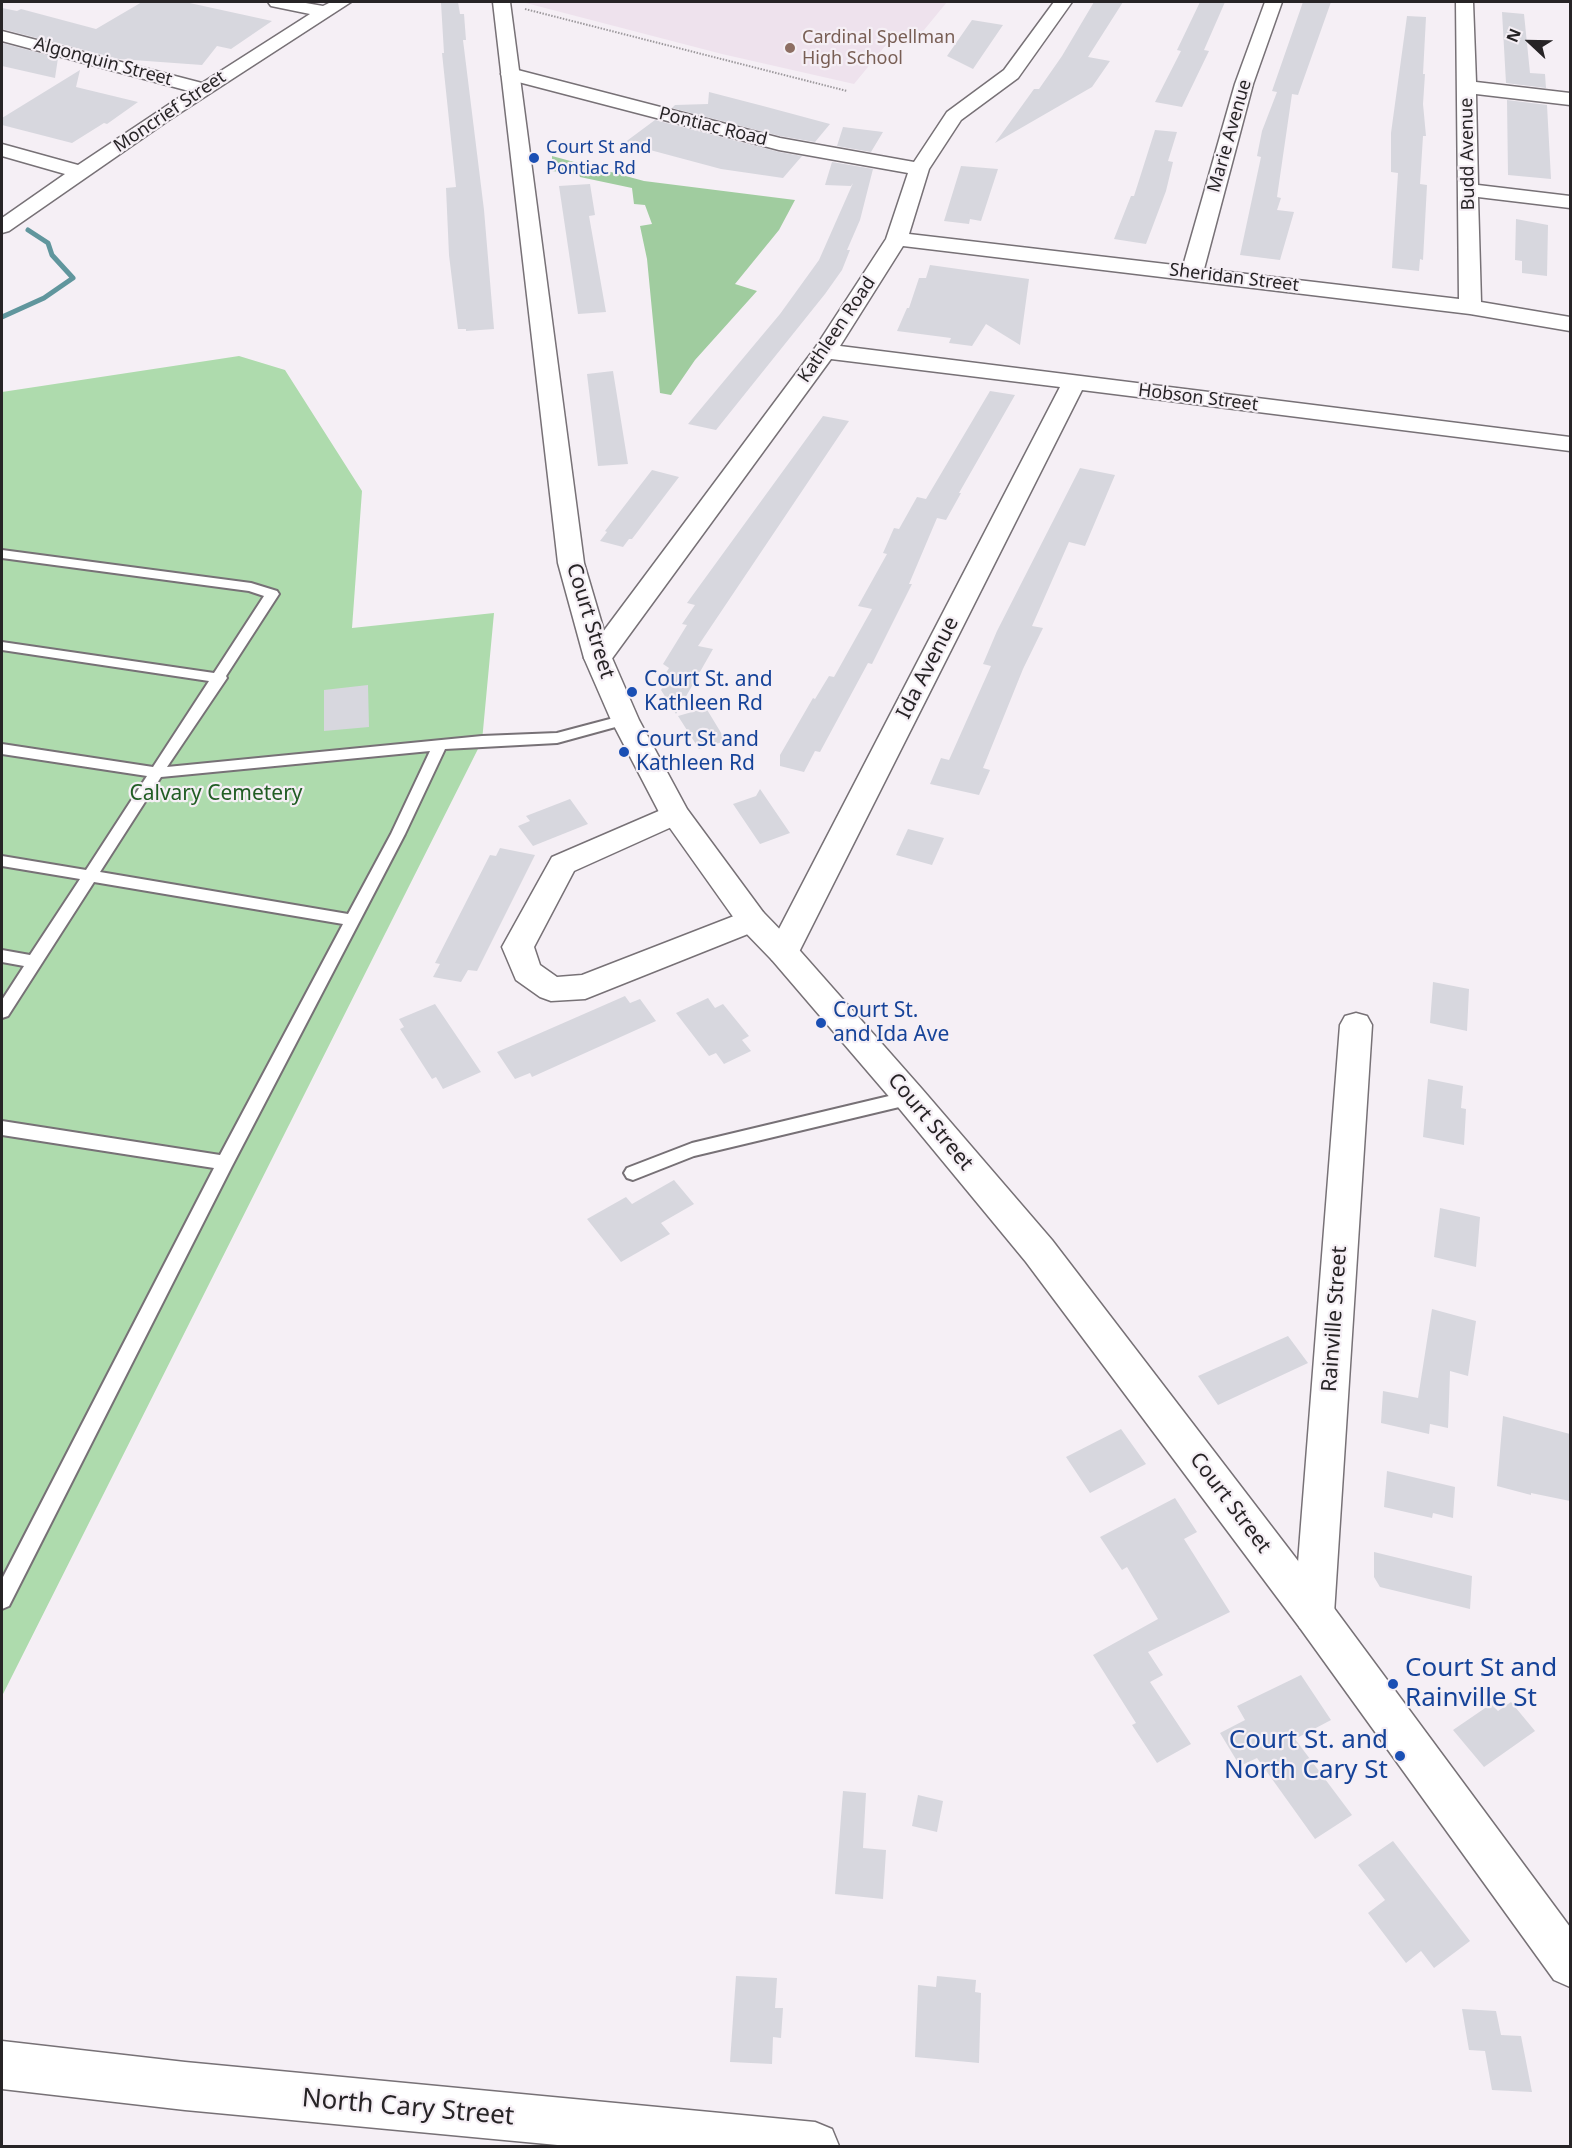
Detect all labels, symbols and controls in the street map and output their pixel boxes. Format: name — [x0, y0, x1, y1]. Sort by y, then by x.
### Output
north arrow — [1500, 12, 1560, 72]
text: N — [1501, 25, 1526, 45]
place label: Cardinal Spellman High School — [802, 27, 955, 70]
street label: Algonquin Street — [32, 33, 174, 91]
marker: Cardinal Spellman High School — [783, 41, 797, 55]
street label: Moncrief Street — [110, 67, 230, 157]
street label: Marie Avenue — [1204, 77, 1256, 195]
street label: Budd Avenue — [1456, 97, 1480, 211]
street label: Pontiac Road — [657, 103, 769, 151]
place label: Court St and Pontiac Rd — [546, 137, 651, 180]
marker: Court St and Pontiac Rd — [527, 151, 541, 165]
street label: Sheridan Street — [1168, 259, 1300, 297]
street label: Kathleen Road — [794, 273, 880, 387]
street label: Hobson Street — [1137, 380, 1259, 416]
street label: Court Street — [561, 560, 619, 682]
street label: Ida Avenue — [892, 613, 964, 723]
place label: Court St. and Kathleen Rd — [644, 667, 773, 717]
marker: Court St. and Kathleen Rd — [625, 685, 639, 699]
place label: Court St and Kathleen Rd — [636, 727, 759, 777]
marker: Court St and Kathleen Rd — [617, 745, 631, 759]
park label: Calvary Cemetery — [129, 781, 303, 807]
place label: Court St. and Ida Ave — [833, 998, 949, 1048]
marker: Court St. and Ida Ave — [814, 1016, 828, 1030]
street label: Court Street — [882, 1068, 978, 1176]
street label: Rainville Street — [1317, 1245, 1353, 1393]
street label: Court Street — [1184, 1448, 1276, 1558]
place label: Court St and Rainville St — [1405, 1653, 1557, 1714]
marker: Court St and Rainville St — [1386, 1677, 1400, 1691]
place label: Court St. and North Cary St — [1224, 1725, 1388, 1786]
marker: Court St. and North Cary St — [1393, 1749, 1407, 1763]
street label: North Cary Street — [301, 2083, 515, 2133]

